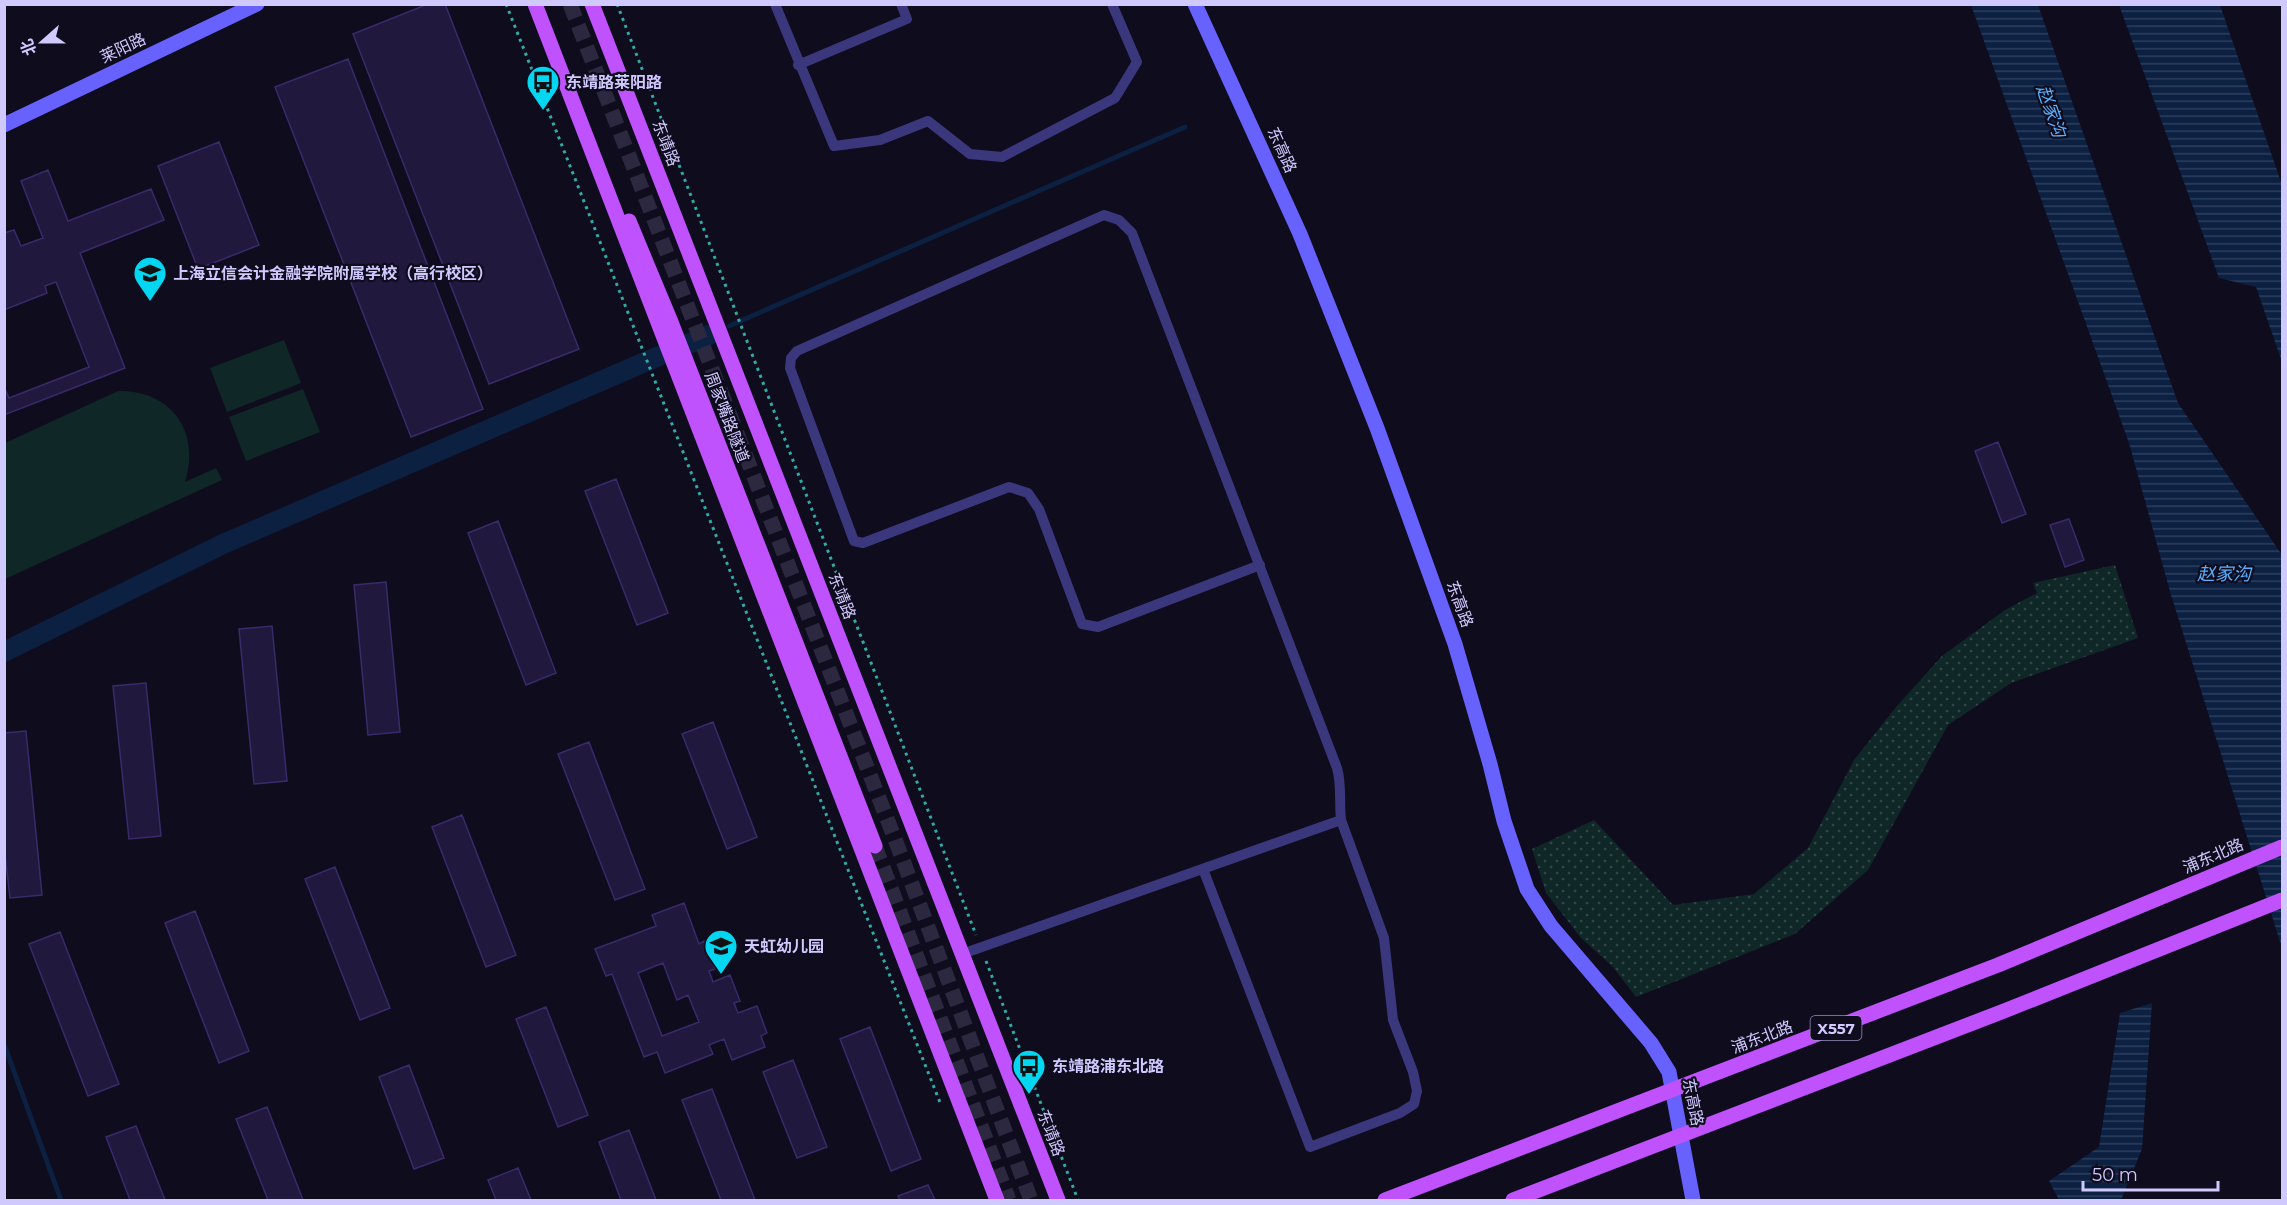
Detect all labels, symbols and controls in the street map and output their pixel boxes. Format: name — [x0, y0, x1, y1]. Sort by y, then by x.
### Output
north arrow — [12, 12, 72, 72]
street label: 莱阳路 — [97, 29, 149, 67]
text: 北 — [17, 36, 40, 58]
bus stop icon: 东靖路莱阳路 — [525, 64, 561, 111]
place label: 东靖路莱阳路 — [566, 73, 662, 92]
water label: 赵家沟 — [2032, 82, 2071, 142]
street label: 东靖路 — [649, 117, 683, 169]
street label: 东高路 — [1264, 124, 1300, 176]
school or university icon: 上海立信会计金融学院附属学校（高行校区） — [132, 255, 168, 302]
place label: 上海立信会计金融学院附属学校（高行校区） — [173, 264, 493, 283]
street label: 周家嘴路隧道 — [701, 369, 753, 465]
water label: 赵家沟 — [2197, 563, 2253, 585]
street label: 东靖路 — [825, 570, 859, 622]
street label: 东高路 — [1443, 578, 1477, 630]
street label: 浦东北路 — [2180, 835, 2246, 877]
school or university icon: 天虹幼儿园 — [703, 928, 739, 975]
place label: 天虹幼儿园 — [744, 937, 824, 956]
road number: X557 — [1810, 1016, 1862, 1040]
street label: 浦东北路 — [1729, 1017, 1795, 1057]
bus stop icon: 东靖路浦东北路 — [1011, 1048, 1047, 1095]
place label: 东靖路浦东北路 — [1052, 1057, 1164, 1076]
street label: 东高路 — [1679, 1077, 1707, 1127]
street label: 东靖路 — [1034, 1107, 1068, 1159]
scale bar — [2083, 1154, 2218, 1192]
text: 50 m — [2092, 1164, 2138, 1186]

